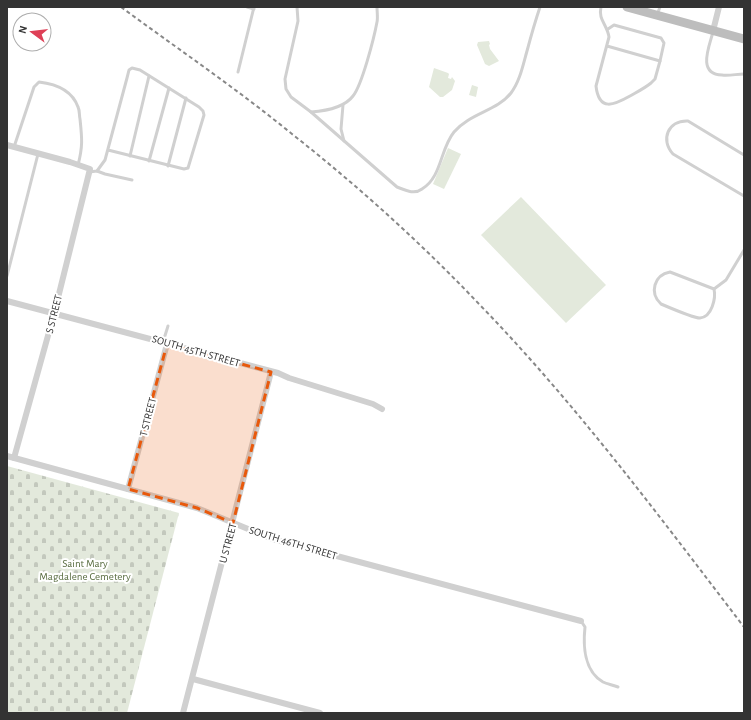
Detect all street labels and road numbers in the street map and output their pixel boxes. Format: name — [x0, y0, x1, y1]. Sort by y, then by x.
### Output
street label: S STREET — [44, 293, 64, 335]
street label: SOUTH 45TH STREET — [151, 333, 242, 369]
street label: T STREET — [138, 396, 158, 438]
street label: U STREET — [217, 521, 239, 564]
street label: SOUTH 46TH STREET — [248, 524, 339, 562]

